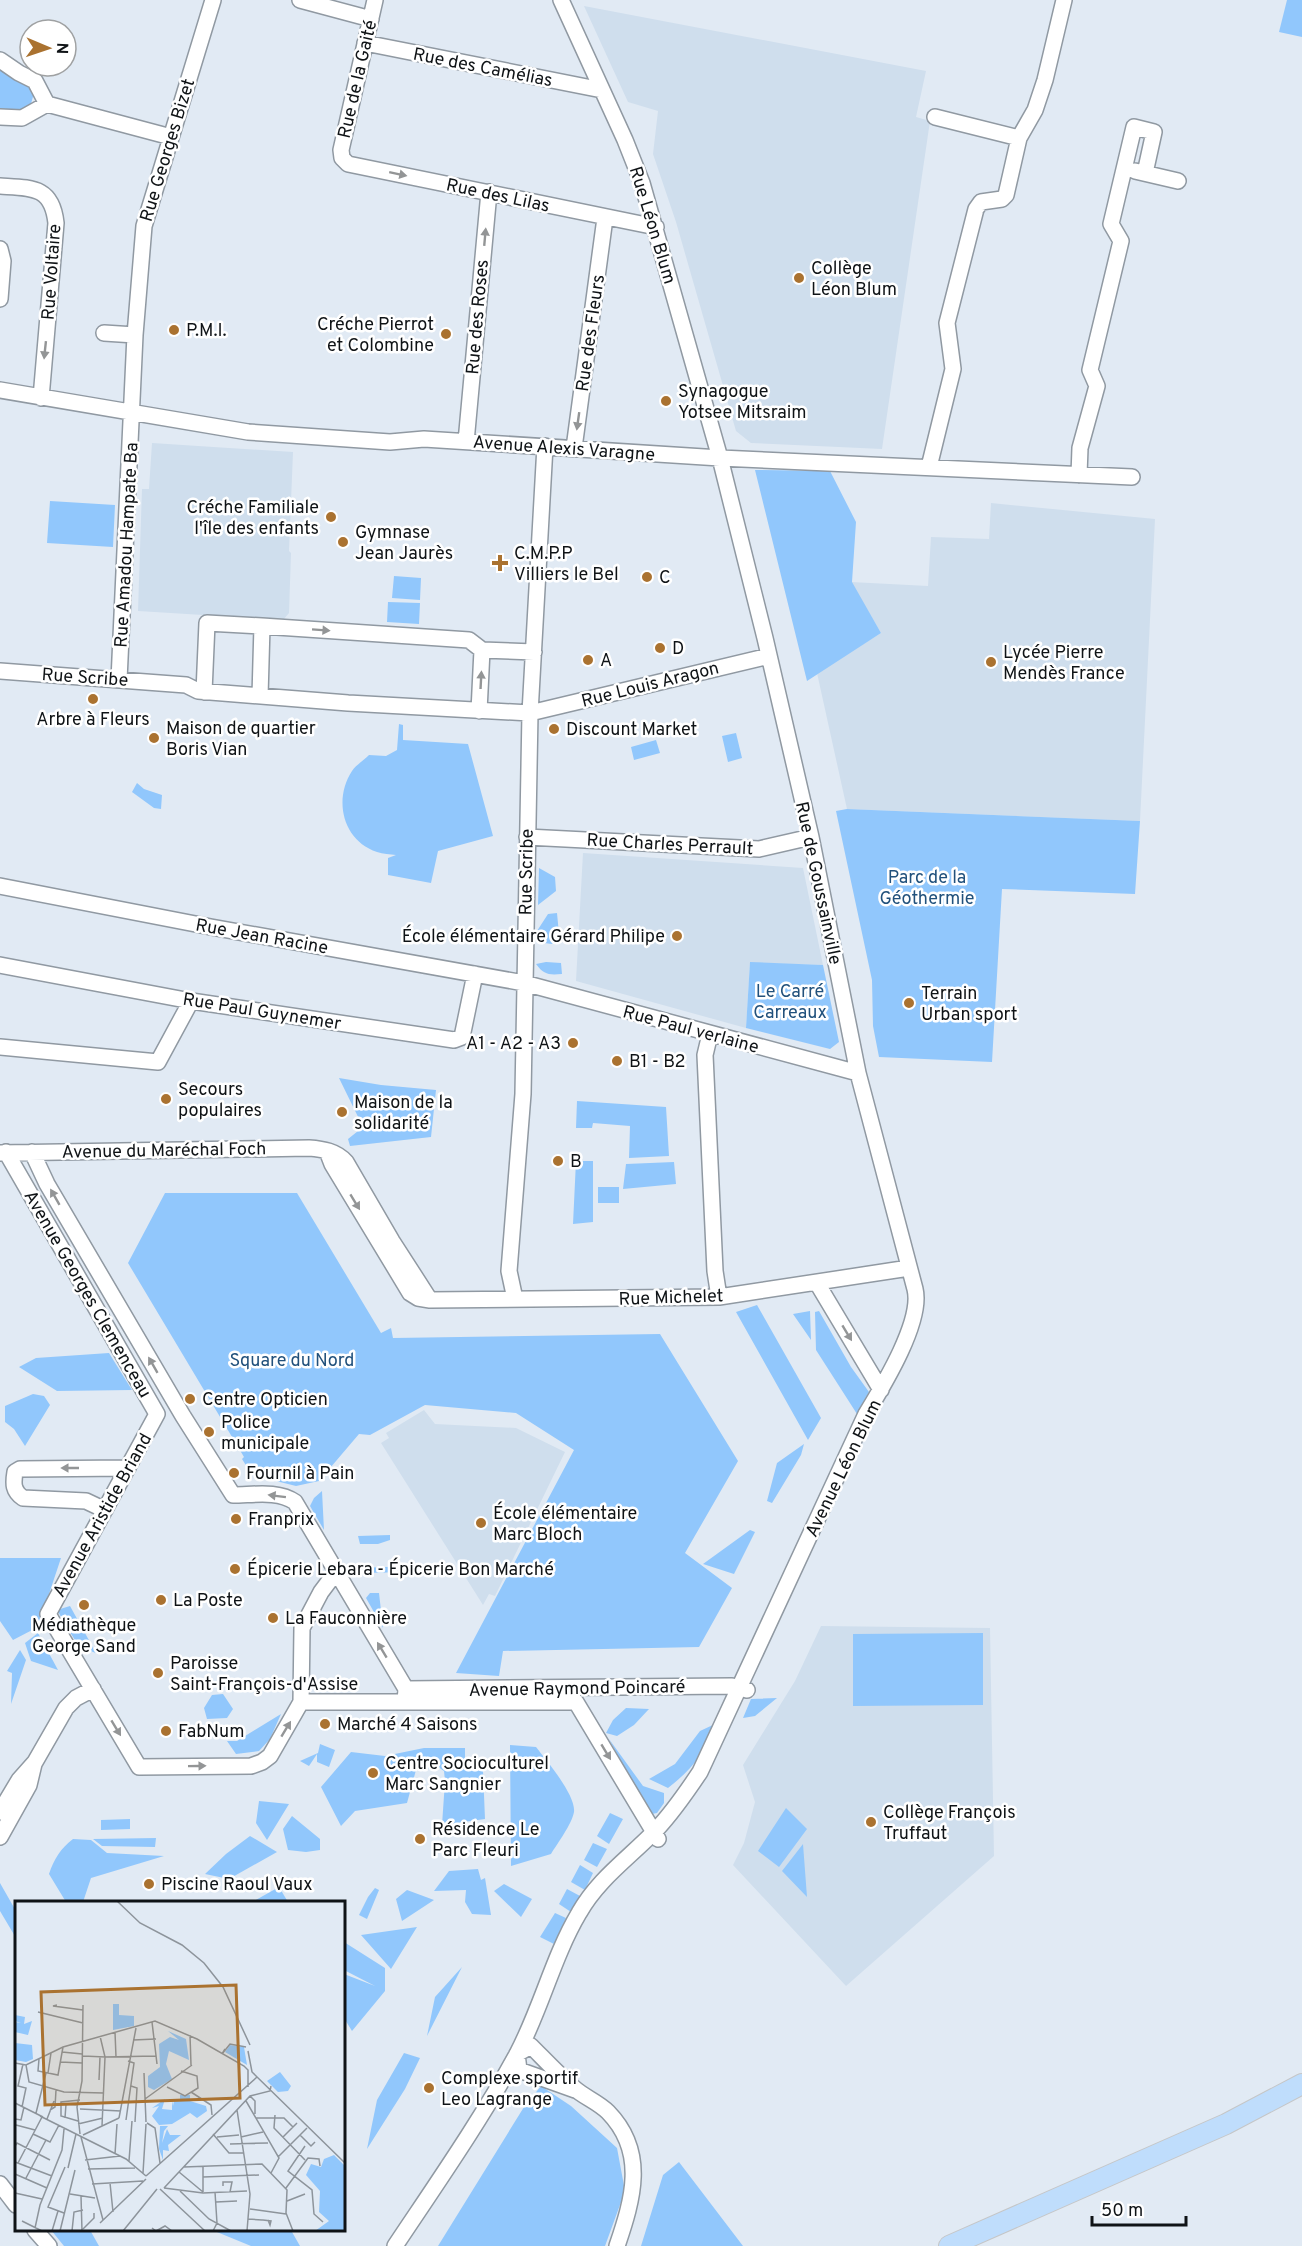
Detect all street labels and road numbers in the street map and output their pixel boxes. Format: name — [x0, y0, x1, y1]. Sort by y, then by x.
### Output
street label: Rue de la Gaité — [334, 18, 383, 141]
street label: Rue des Camélias — [411, 44, 554, 93]
street label: Rue Georges Bizet — [136, 76, 201, 225]
street label: Rue Léon Blum — [623, 164, 680, 287]
street label: Rue des Lilas — [444, 174, 552, 219]
street label: Rue Voltaire — [38, 223, 67, 321]
street label: Rue des Roses — [462, 259, 495, 376]
street label: Rue des Fleurs — [572, 273, 611, 393]
street label: Avenue Alexis Varagne — [472, 432, 656, 467]
street label: Rue Amadou Hampate Ba — [111, 442, 144, 648]
street label: Rue Louis Aragon — [579, 657, 722, 714]
street label: Rue Scribe — [41, 664, 129, 693]
street label: Rue de Goussainville — [789, 800, 846, 967]
street label: Rue Scribe — [515, 828, 540, 916]
street label: Rue Charles Perrault — [586, 830, 754, 861]
street label: Rue Jean Racine — [194, 914, 330, 960]
street label: Rue Paul Guynemer — [181, 989, 343, 1036]
street label: Rue Paul verlaine — [620, 1001, 761, 1060]
street label: Avenue du Maréchal Foch — [62, 1138, 266, 1165]
street label: Avenue Georges Clemenceau — [18, 1187, 156, 1403]
street label: Rue Michelet — [618, 1285, 724, 1312]
street label: Avenue Léon Blum — [801, 1396, 888, 1541]
street label: Avenue Aristide Briand — [49, 1430, 158, 1602]
street label: Avenue Raymond Poincaré — [468, 1676, 686, 1703]

